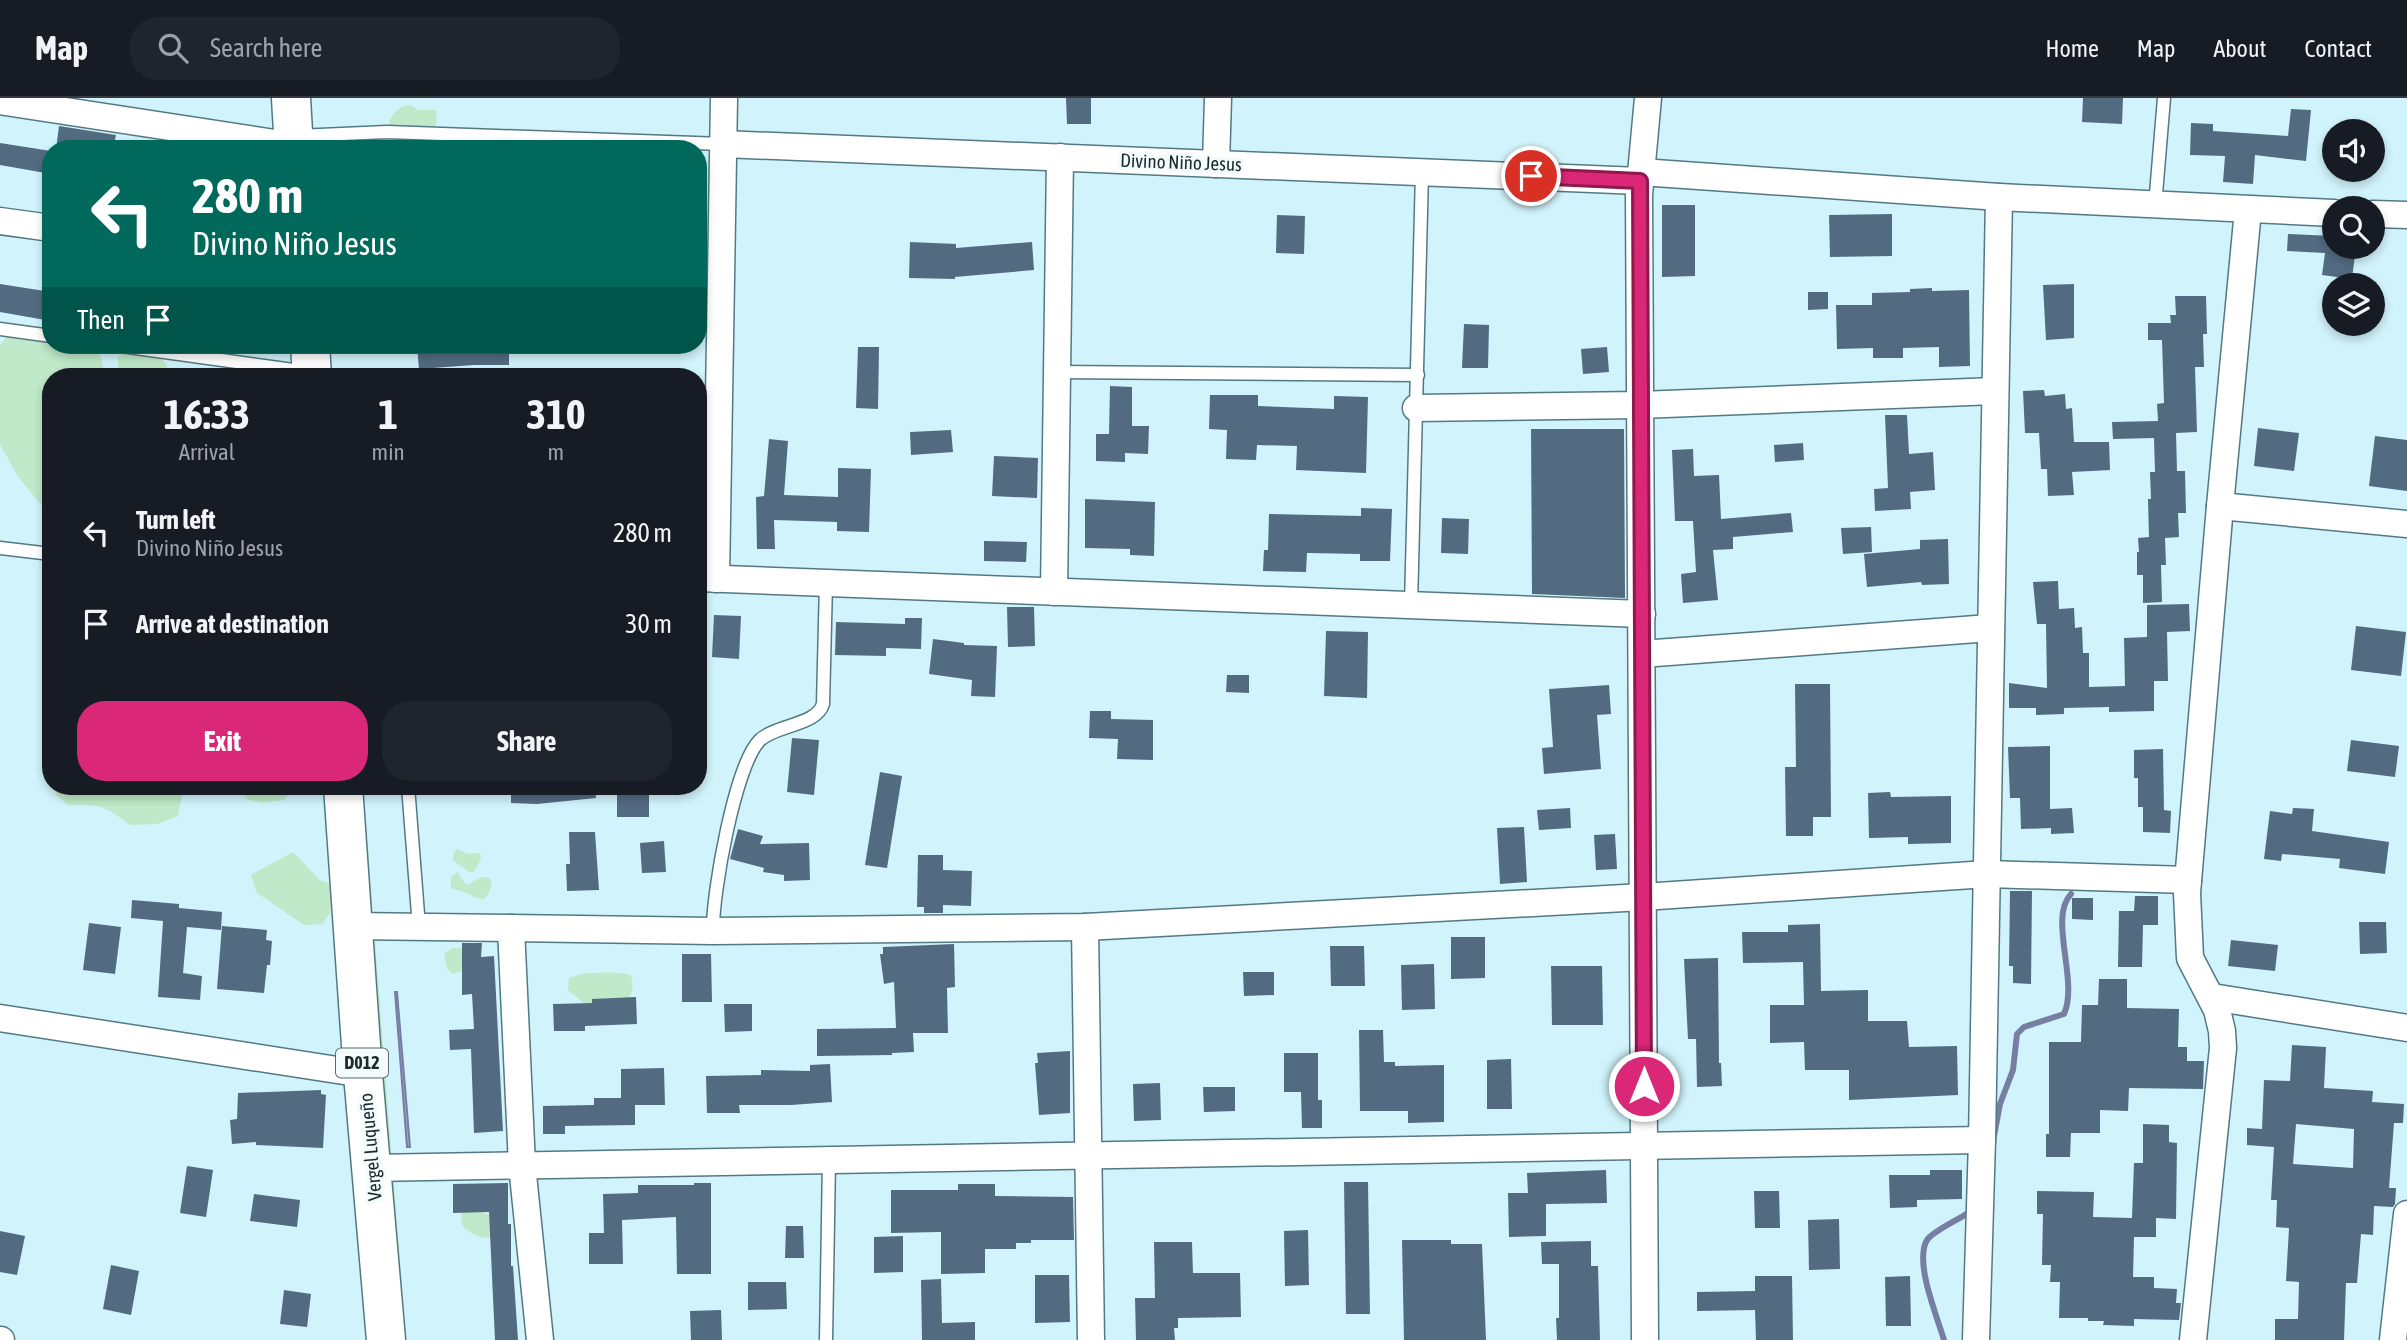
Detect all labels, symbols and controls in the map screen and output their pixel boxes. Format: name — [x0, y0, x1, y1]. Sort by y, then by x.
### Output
search box — [130, 17, 620, 80]
text: Map — [35, 29, 88, 67]
icon: search — [154, 29, 192, 67]
text: Search here — [210, 33, 322, 63]
text: Home — [2045, 35, 2099, 62]
text: Map — [2137, 35, 2175, 62]
text: About — [2213, 35, 2266, 62]
text: Contact — [2304, 35, 2372, 62]
map controls — [2322, 119, 2385, 336]
button: sound — [2322, 119, 2385, 182]
pin — [1501, 146, 1561, 206]
street label: Divino Niño Jesus — [1120, 149, 1242, 175]
icon: arrive — [1512, 157, 1550, 195]
text: 280 m — [192, 167, 303, 223]
icon: left — [77, 168, 168, 259]
button: search — [2322, 196, 2385, 259]
text: Divino Niño Jesus — [192, 225, 397, 262]
button: layers — [2322, 273, 2385, 336]
icon: arrive — [139, 301, 177, 339]
text: Then — [77, 305, 125, 335]
text: 16:33 — [164, 390, 250, 438]
text: 1 — [378, 390, 398, 438]
text: 310 — [526, 390, 585, 438]
text: Arrival — [179, 439, 235, 465]
text: min — [372, 439, 405, 465]
text: m — [548, 439, 564, 465]
text: Turn left — [136, 505, 216, 535]
icon: left — [77, 514, 115, 552]
text: 280 m — [613, 518, 672, 548]
text: Divino Niño Jesus — [136, 535, 283, 561]
icon: arrive — [77, 605, 115, 643]
text: Arrive at destination — [136, 609, 329, 639]
text: 30 m — [625, 609, 672, 639]
button: Exit — [77, 701, 368, 781]
button: Share — [382, 701, 672, 781]
road number: D012 — [336, 1048, 388, 1078]
position arrow — [1607, 1049, 1681, 1123]
street label: Vergel Luqueño — [354, 1092, 386, 1202]

